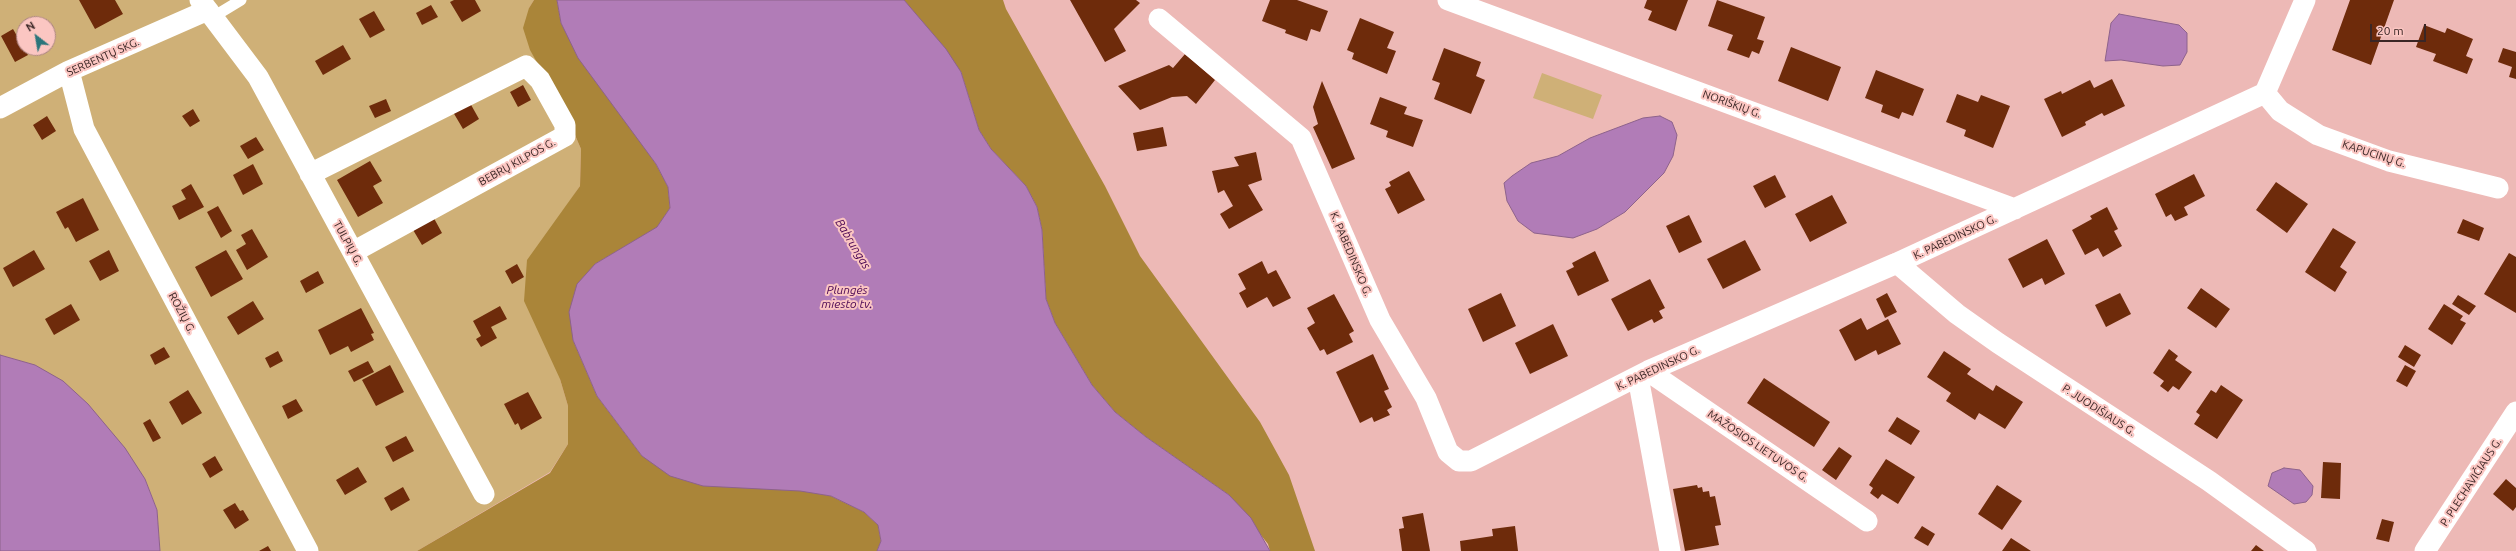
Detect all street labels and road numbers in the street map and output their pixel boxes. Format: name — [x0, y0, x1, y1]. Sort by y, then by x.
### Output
street label: SERBENTŲ SKG. — [65, 35, 141, 79]
street label: NORIŠKIŲ G. — [1701, 87, 1763, 121]
street label: BEBRŲ KILPOS G. — [476, 135, 558, 189]
street label: KAPUCINŲ G. — [2341, 138, 2407, 170]
street label: K. PABEDINSKO G. — [1327, 210, 1375, 298]
street label: K. PABEDINSKO G. — [1911, 212, 1999, 262]
street label: TULPIŲ G. — [330, 218, 366, 268]
street label: ROŽIŲ G. — [166, 290, 198, 336]
street label: K. PABEDINSKO G. — [1614, 343, 1702, 393]
street label: P. JUODIŠIAUS G. — [2060, 381, 2138, 439]
street label: MAŽOSIOS LIETUVOS G. — [1705, 407, 1811, 485]
street label: P. PLECHAVIČIAUS G. — [2438, 435, 2504, 529]

